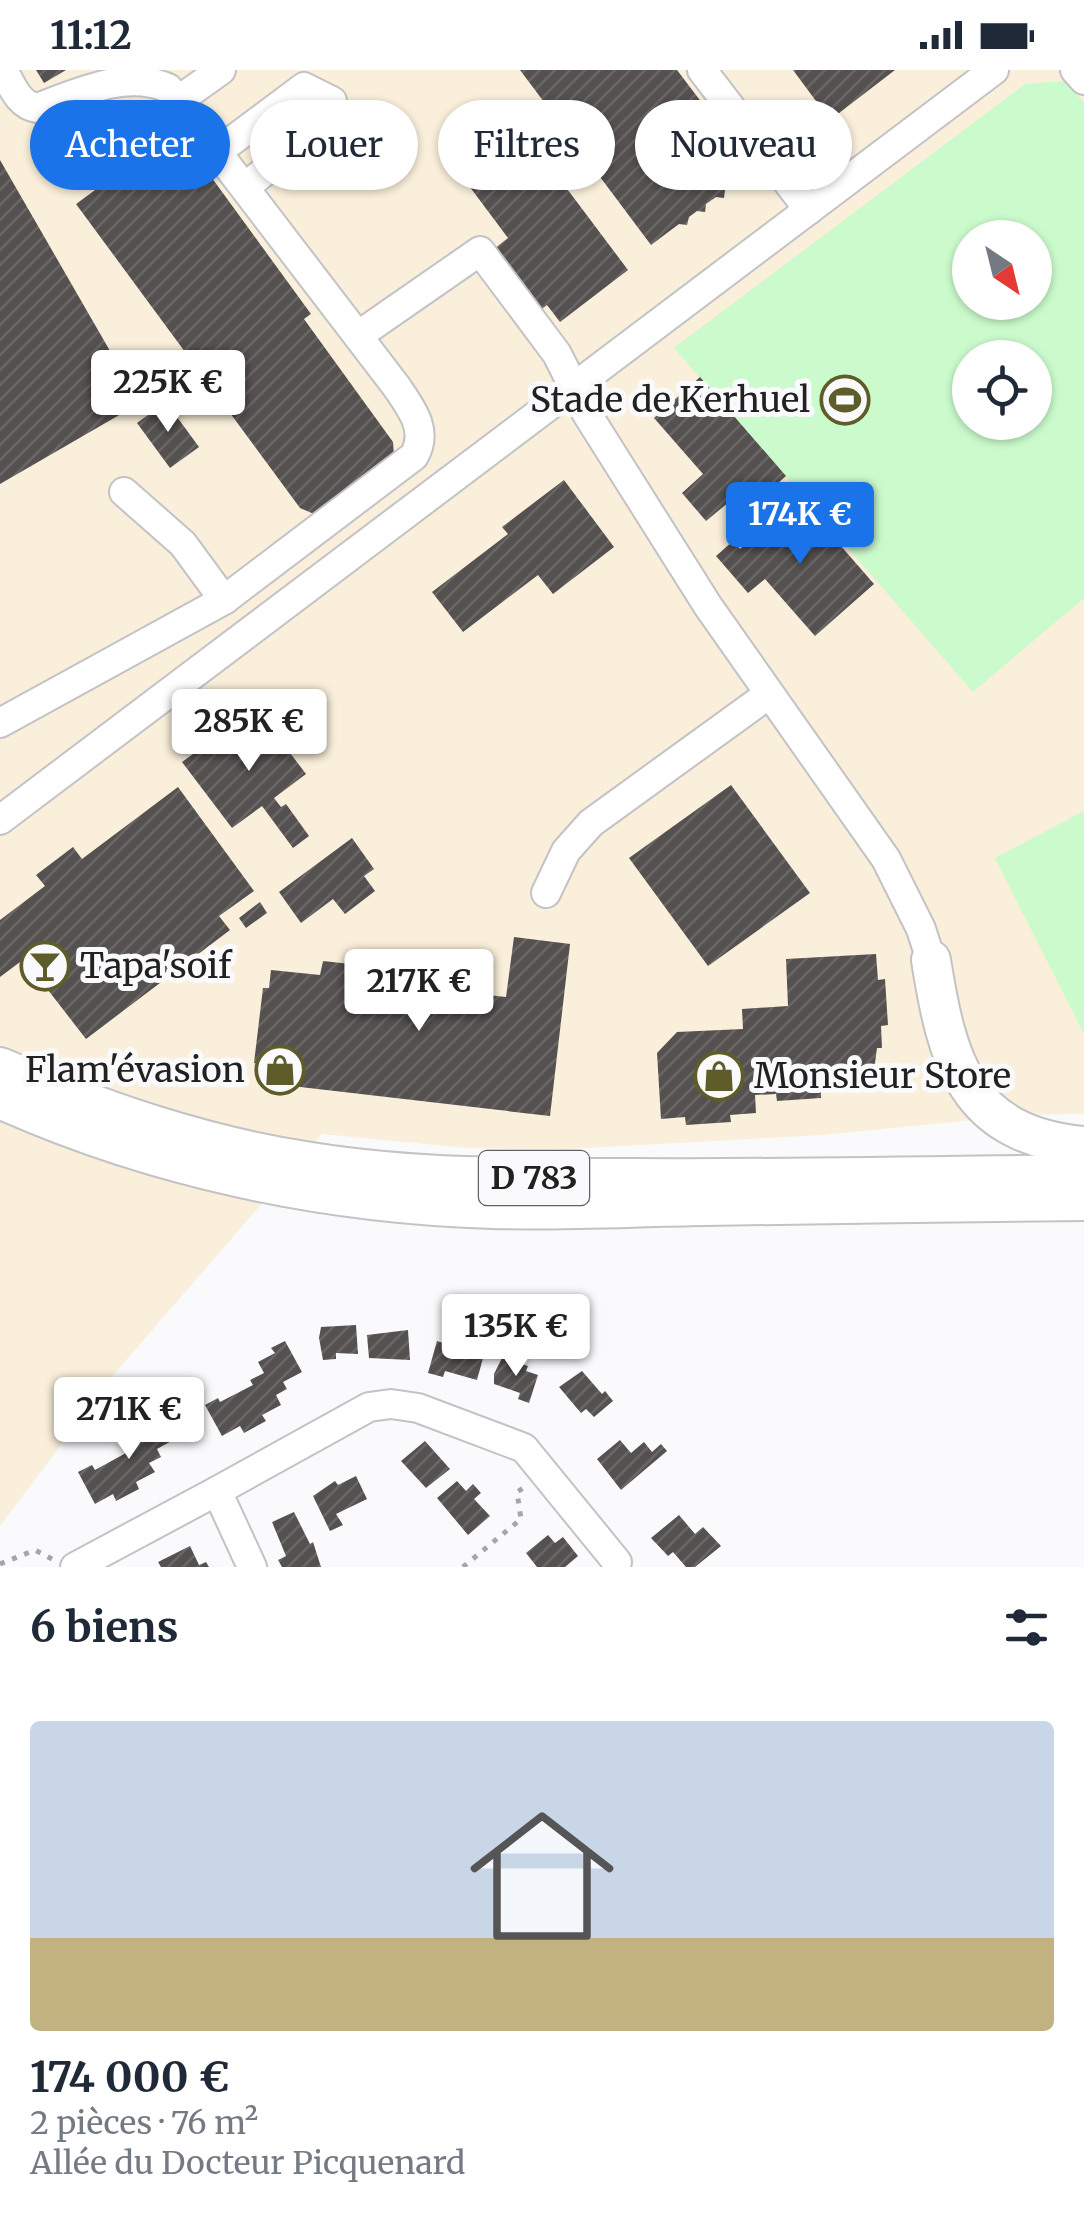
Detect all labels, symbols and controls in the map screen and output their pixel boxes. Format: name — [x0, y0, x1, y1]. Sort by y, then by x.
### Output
text: 11:12 — [50, 12, 132, 59]
chip: Acheter — [30, 100, 230, 190]
chip: Louer — [250, 100, 418, 190]
chip: Filtres — [438, 100, 615, 190]
chip: Nouveau — [635, 100, 852, 190]
north arrow — [952, 220, 1052, 320]
map controls — [952, 220, 1052, 440]
button: locate — [952, 340, 1052, 440]
pin: 225K € — [87, 350, 249, 435]
text: 225K € — [113, 362, 223, 402]
sports icon: Stade de Kerhuel — [819, 374, 871, 426]
place label: Stade de Kerhuel — [530, 378, 810, 422]
pin: 174K € — [719, 482, 881, 567]
text: 174K € — [748, 494, 852, 534]
pin: 285K € — [168, 689, 330, 774]
text: 285K € — [194, 701, 304, 741]
bar icon: Tapa'soif — [19, 940, 71, 992]
place label: Tapa'soif — [80, 944, 233, 988]
pin: 217K € — [338, 949, 500, 1034]
text: 217K € — [366, 961, 472, 1001]
shop icon: Flam'évasion — [254, 1044, 306, 1096]
place label: Flam'évasion — [25, 1048, 245, 1092]
shop icon: Monsieur Store — [693, 1050, 745, 1102]
place label: Monsieur Store — [754, 1054, 1011, 1098]
road number: D 783 — [479, 1151, 589, 1205]
pin: 135K € — [435, 1294, 597, 1379]
text: 135K € — [464, 1306, 568, 1346]
pin: 271K € — [48, 1377, 210, 1462]
text: 271K € — [76, 1389, 182, 1429]
icon: filters — [999, 1600, 1054, 1655]
text: 6 biens — [30, 1601, 178, 1653]
icon: home — [452, 1786, 632, 1966]
text: 174 000 € — [30, 2051, 230, 2103]
text: 2 pièces · 76 m² — [30, 2103, 258, 2143]
text: Allée du Docteur Picquenard — [30, 2143, 465, 2183]

